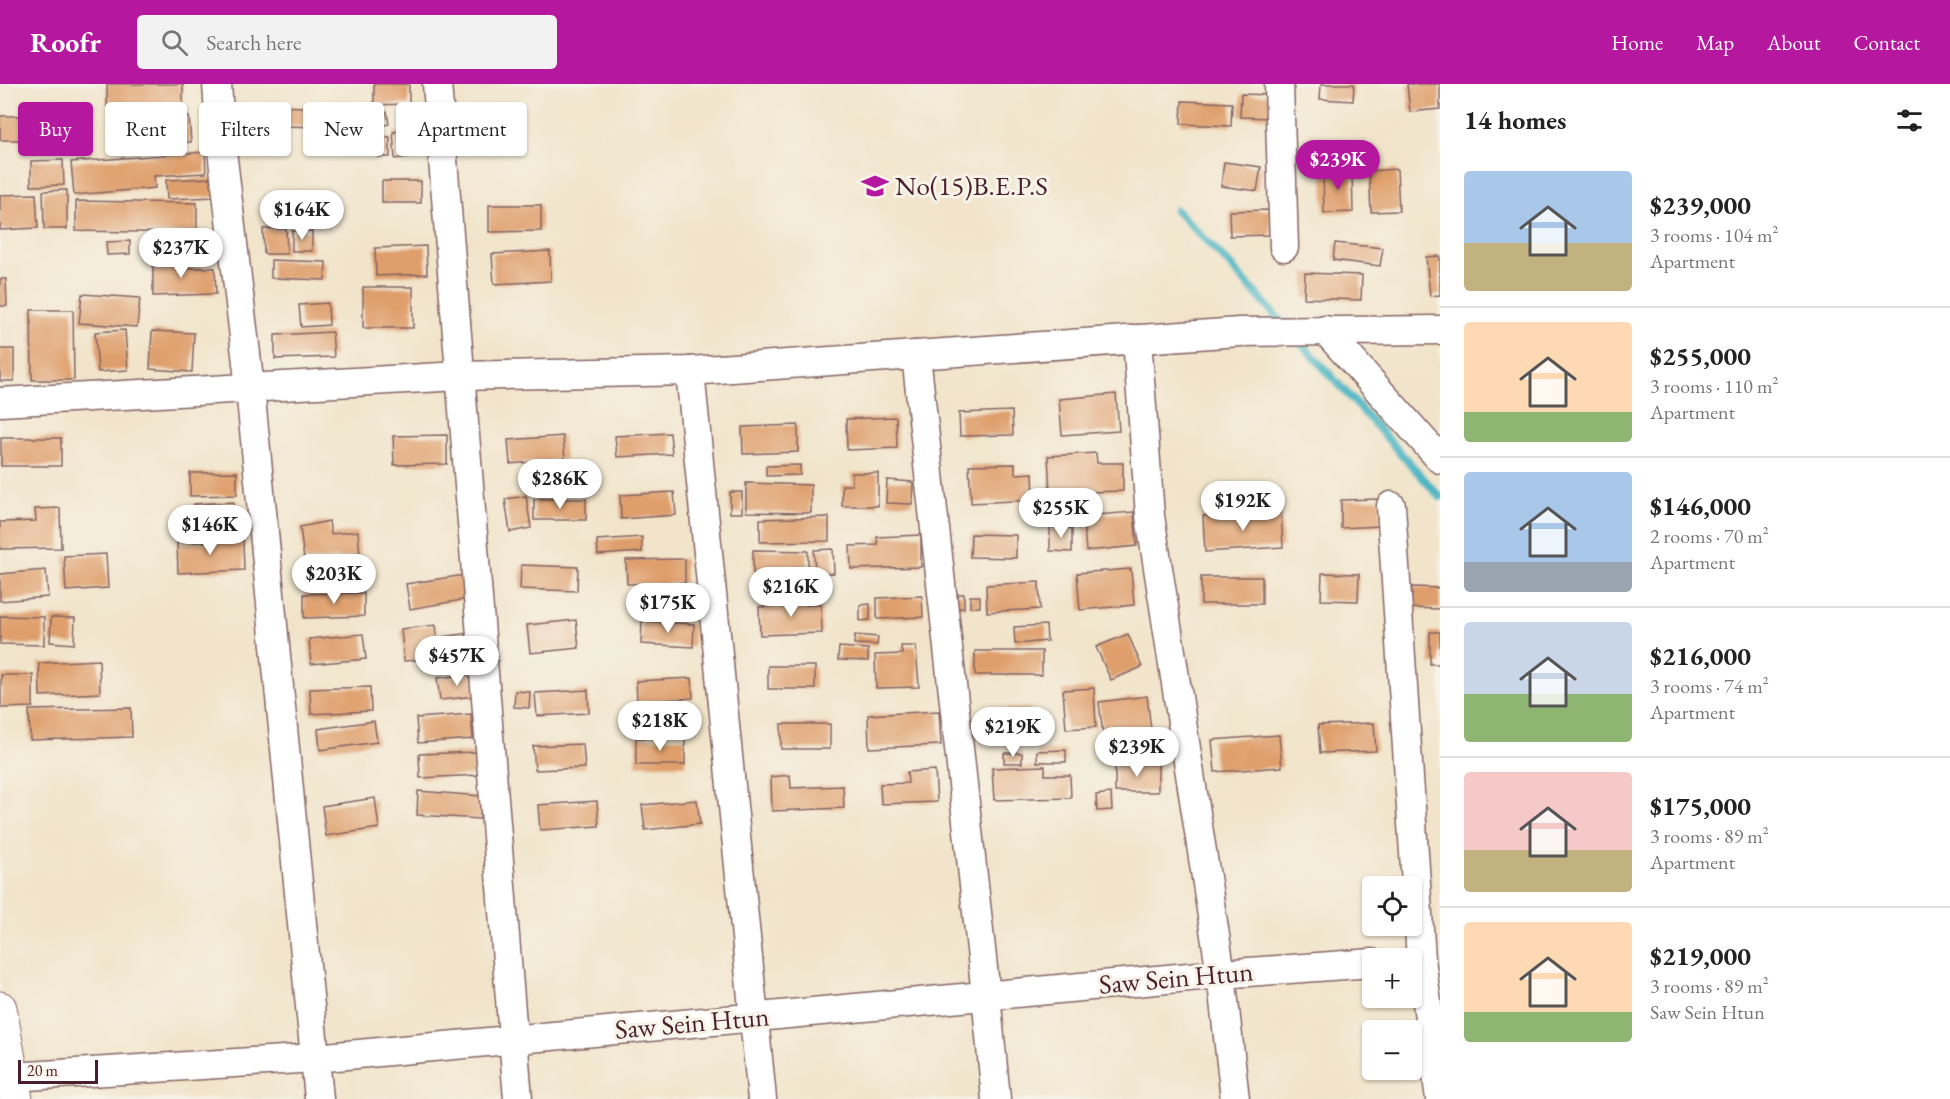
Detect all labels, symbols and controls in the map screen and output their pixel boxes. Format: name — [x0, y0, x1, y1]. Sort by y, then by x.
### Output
search box — [137, 15, 557, 69]
text: Roofr — [30, 24, 101, 60]
icon: search — [158, 26, 191, 59]
text: Search here — [206, 28, 302, 57]
text: Home — [1611, 29, 1663, 56]
text: Map — [1696, 29, 1734, 56]
text: About — [1767, 29, 1820, 56]
text: Contact — [1853, 29, 1920, 56]
chip: Buy — [18, 102, 93, 156]
chip: Rent — [105, 102, 187, 156]
chip: Filters — [199, 102, 291, 156]
chip: New — [303, 102, 384, 156]
chip: Apartment — [396, 102, 527, 156]
text: 14 homes — [1464, 103, 1566, 137]
icon: filters — [1893, 104, 1926, 137]
pin: $239K — [1296, 140, 1380, 191]
text: $239K — [1310, 146, 1366, 172]
place label: No(15)B.E.P.S — [895, 168, 1048, 203]
school or university icon: No(15)B.E.P.S — [860, 171, 890, 201]
text: $239,000 — [1650, 188, 1751, 222]
pin: $164K — [260, 190, 344, 241]
icon: home — [1512, 195, 1584, 267]
text: $164K — [274, 196, 330, 222]
text: 3 rooms · 104 m² — [1650, 222, 1778, 248]
pin: $237K — [139, 228, 223, 279]
text: $237K — [153, 234, 209, 260]
text: Apartment — [1650, 248, 1735, 274]
text: $255,000 — [1650, 339, 1751, 373]
icon: home — [1512, 346, 1584, 418]
text: 3 rooms · 110 m² — [1650, 373, 1778, 399]
text: Apartment — [1650, 399, 1735, 425]
pin: $286K — [518, 459, 602, 510]
text: $286K — [532, 465, 588, 491]
pin: $192K — [1201, 481, 1285, 532]
text: $192K — [1215, 487, 1271, 513]
pin: $255K — [1019, 488, 1103, 539]
text: $146,000 — [1650, 489, 1751, 523]
text: $255K — [1033, 494, 1089, 520]
icon: home — [1512, 496, 1584, 568]
pin: $146K — [168, 505, 252, 556]
text: $146K — [182, 511, 238, 537]
text: 2 rooms · 70 m² — [1650, 523, 1769, 549]
text: Apartment — [1650, 549, 1735, 575]
pin: $203K — [292, 554, 376, 605]
text: $203K — [306, 560, 362, 586]
pin: $216K — [749, 567, 833, 618]
text: $216K — [763, 573, 819, 599]
pin: $175K — [626, 583, 710, 634]
text: $175K — [640, 589, 696, 615]
pin: $457K — [415, 636, 499, 687]
text: $216,000 — [1650, 639, 1751, 673]
text: $457K — [429, 642, 485, 668]
icon: home — [1512, 646, 1584, 718]
text: 3 rooms · 74 m² — [1650, 673, 1769, 699]
text: Apartment — [1650, 699, 1735, 725]
pin: $218K — [618, 701, 702, 752]
text: $218K — [632, 707, 688, 733]
pin: $219K — [971, 707, 1055, 758]
text: $219K — [985, 713, 1041, 739]
pin: $239K — [1095, 727, 1179, 778]
text: $239K — [1109, 733, 1165, 759]
text: $175,000 — [1650, 789, 1751, 823]
icon: home — [1512, 796, 1584, 868]
text: 3 rooms · 89 m² — [1650, 823, 1769, 849]
text: Apartment — [1650, 849, 1735, 875]
map controls — [1362, 876, 1422, 1080]
button: locate — [1362, 876, 1422, 936]
text: $219,000 — [1650, 939, 1751, 973]
icon: home — [1512, 946, 1584, 1018]
button: + — [1362, 948, 1422, 1008]
street label: Saw Sein Htun — [1097, 953, 1255, 1002]
text: 3 rooms · 89 m² — [1650, 973, 1769, 999]
street label: Saw Sein Htun — [613, 998, 771, 1047]
text: Saw Sein Htun — [1650, 999, 1765, 1025]
button: − — [1362, 1020, 1422, 1080]
scale bar — [18, 1057, 98, 1084]
text: 20 m — [27, 1060, 58, 1081]

